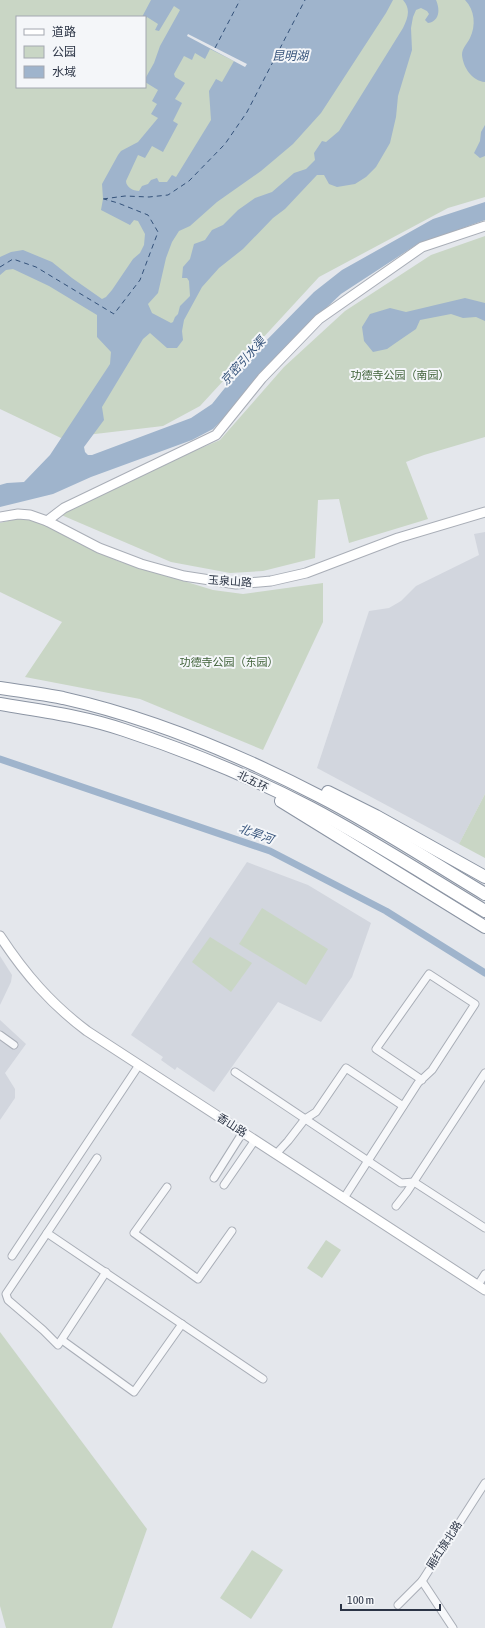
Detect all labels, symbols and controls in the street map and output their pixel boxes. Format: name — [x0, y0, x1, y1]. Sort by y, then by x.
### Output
legend — [16, 16, 146, 88]
text: 道路 — [52, 25, 76, 39]
text: 公园 — [52, 45, 76, 59]
water label: 昆明湖 — [272, 49, 310, 63]
text: 水域 — [52, 65, 76, 79]
water label: 京密引水渠 — [218, 333, 270, 388]
park label: 功德寺公园（南园） — [351, 369, 450, 381]
street label: 玉泉山路 — [208, 573, 252, 589]
park label: 功德寺公园（东园） — [180, 656, 279, 668]
street label: 北五环 — [236, 768, 270, 794]
water label: 北旱河 — [237, 821, 277, 847]
street label: 香山路 — [215, 1111, 249, 1139]
street label: 厢红旗北路 — [424, 1519, 464, 1571]
scale bar — [341, 1586, 440, 1612]
text: 100 m — [347, 1593, 374, 1607]

